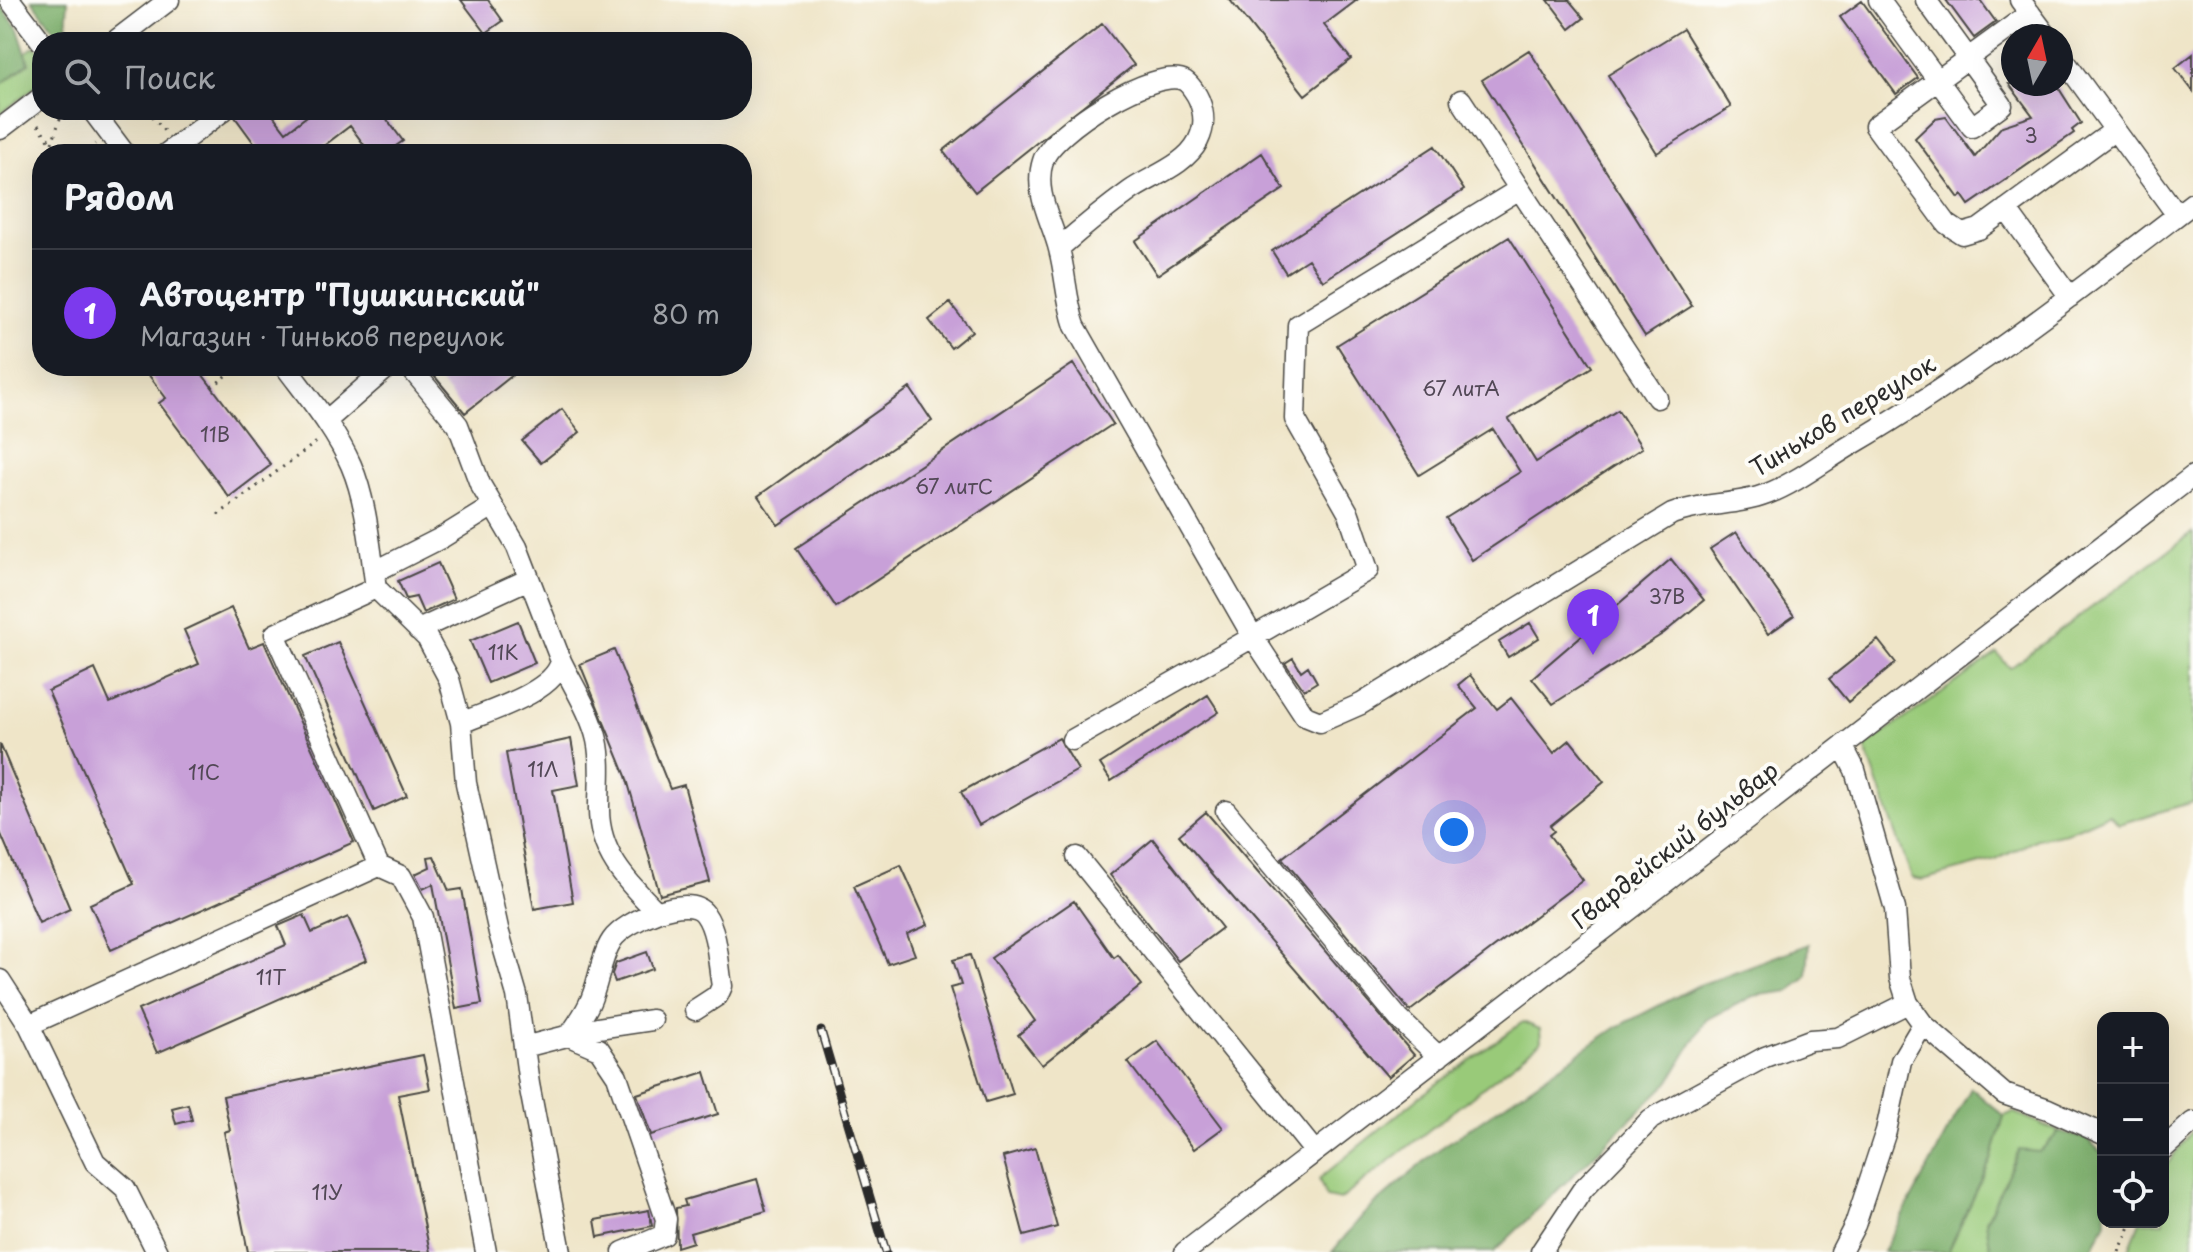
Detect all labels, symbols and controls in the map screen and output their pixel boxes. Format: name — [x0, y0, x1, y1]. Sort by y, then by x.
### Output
north arrow — [2001, 24, 2073, 96]
search box — [32, 32, 752, 120]
icon: search — [60, 54, 104, 98]
text: Поиск — [124, 54, 215, 99]
house number: 3 — [2024, 120, 2038, 150]
text: Рядом — [64, 170, 175, 222]
text: Автоцентр "Пушкинский" — [140, 271, 540, 316]
text: 1 — [84, 294, 96, 333]
text: 80 m — [652, 294, 720, 333]
text: Магазин · Тиньков переулок — [140, 316, 504, 355]
street label: Тиньков переулок — [1742, 345, 1942, 485]
house number: 67 литА — [1422, 373, 1500, 403]
house number: 11В — [200, 419, 230, 449]
house number: 67 литС — [915, 471, 993, 501]
house number: 37В — [1649, 581, 1685, 611]
pin: 1 — [1567, 589, 1619, 655]
house number: 11К — [488, 637, 518, 667]
street label: Гвардейский бульвар — [1563, 752, 1785, 936]
house number: 11Л — [527, 754, 559, 784]
house number: 11С — [188, 757, 220, 787]
your location — [1434, 812, 1474, 852]
house number: 11Т — [256, 962, 287, 992]
map controls — [2097, 1012, 2169, 1228]
button: + — [2097, 1012, 2169, 1084]
button: − — [2097, 1084, 2169, 1156]
button: locate — [2097, 1156, 2169, 1228]
house number: 11У — [311, 1177, 343, 1207]

